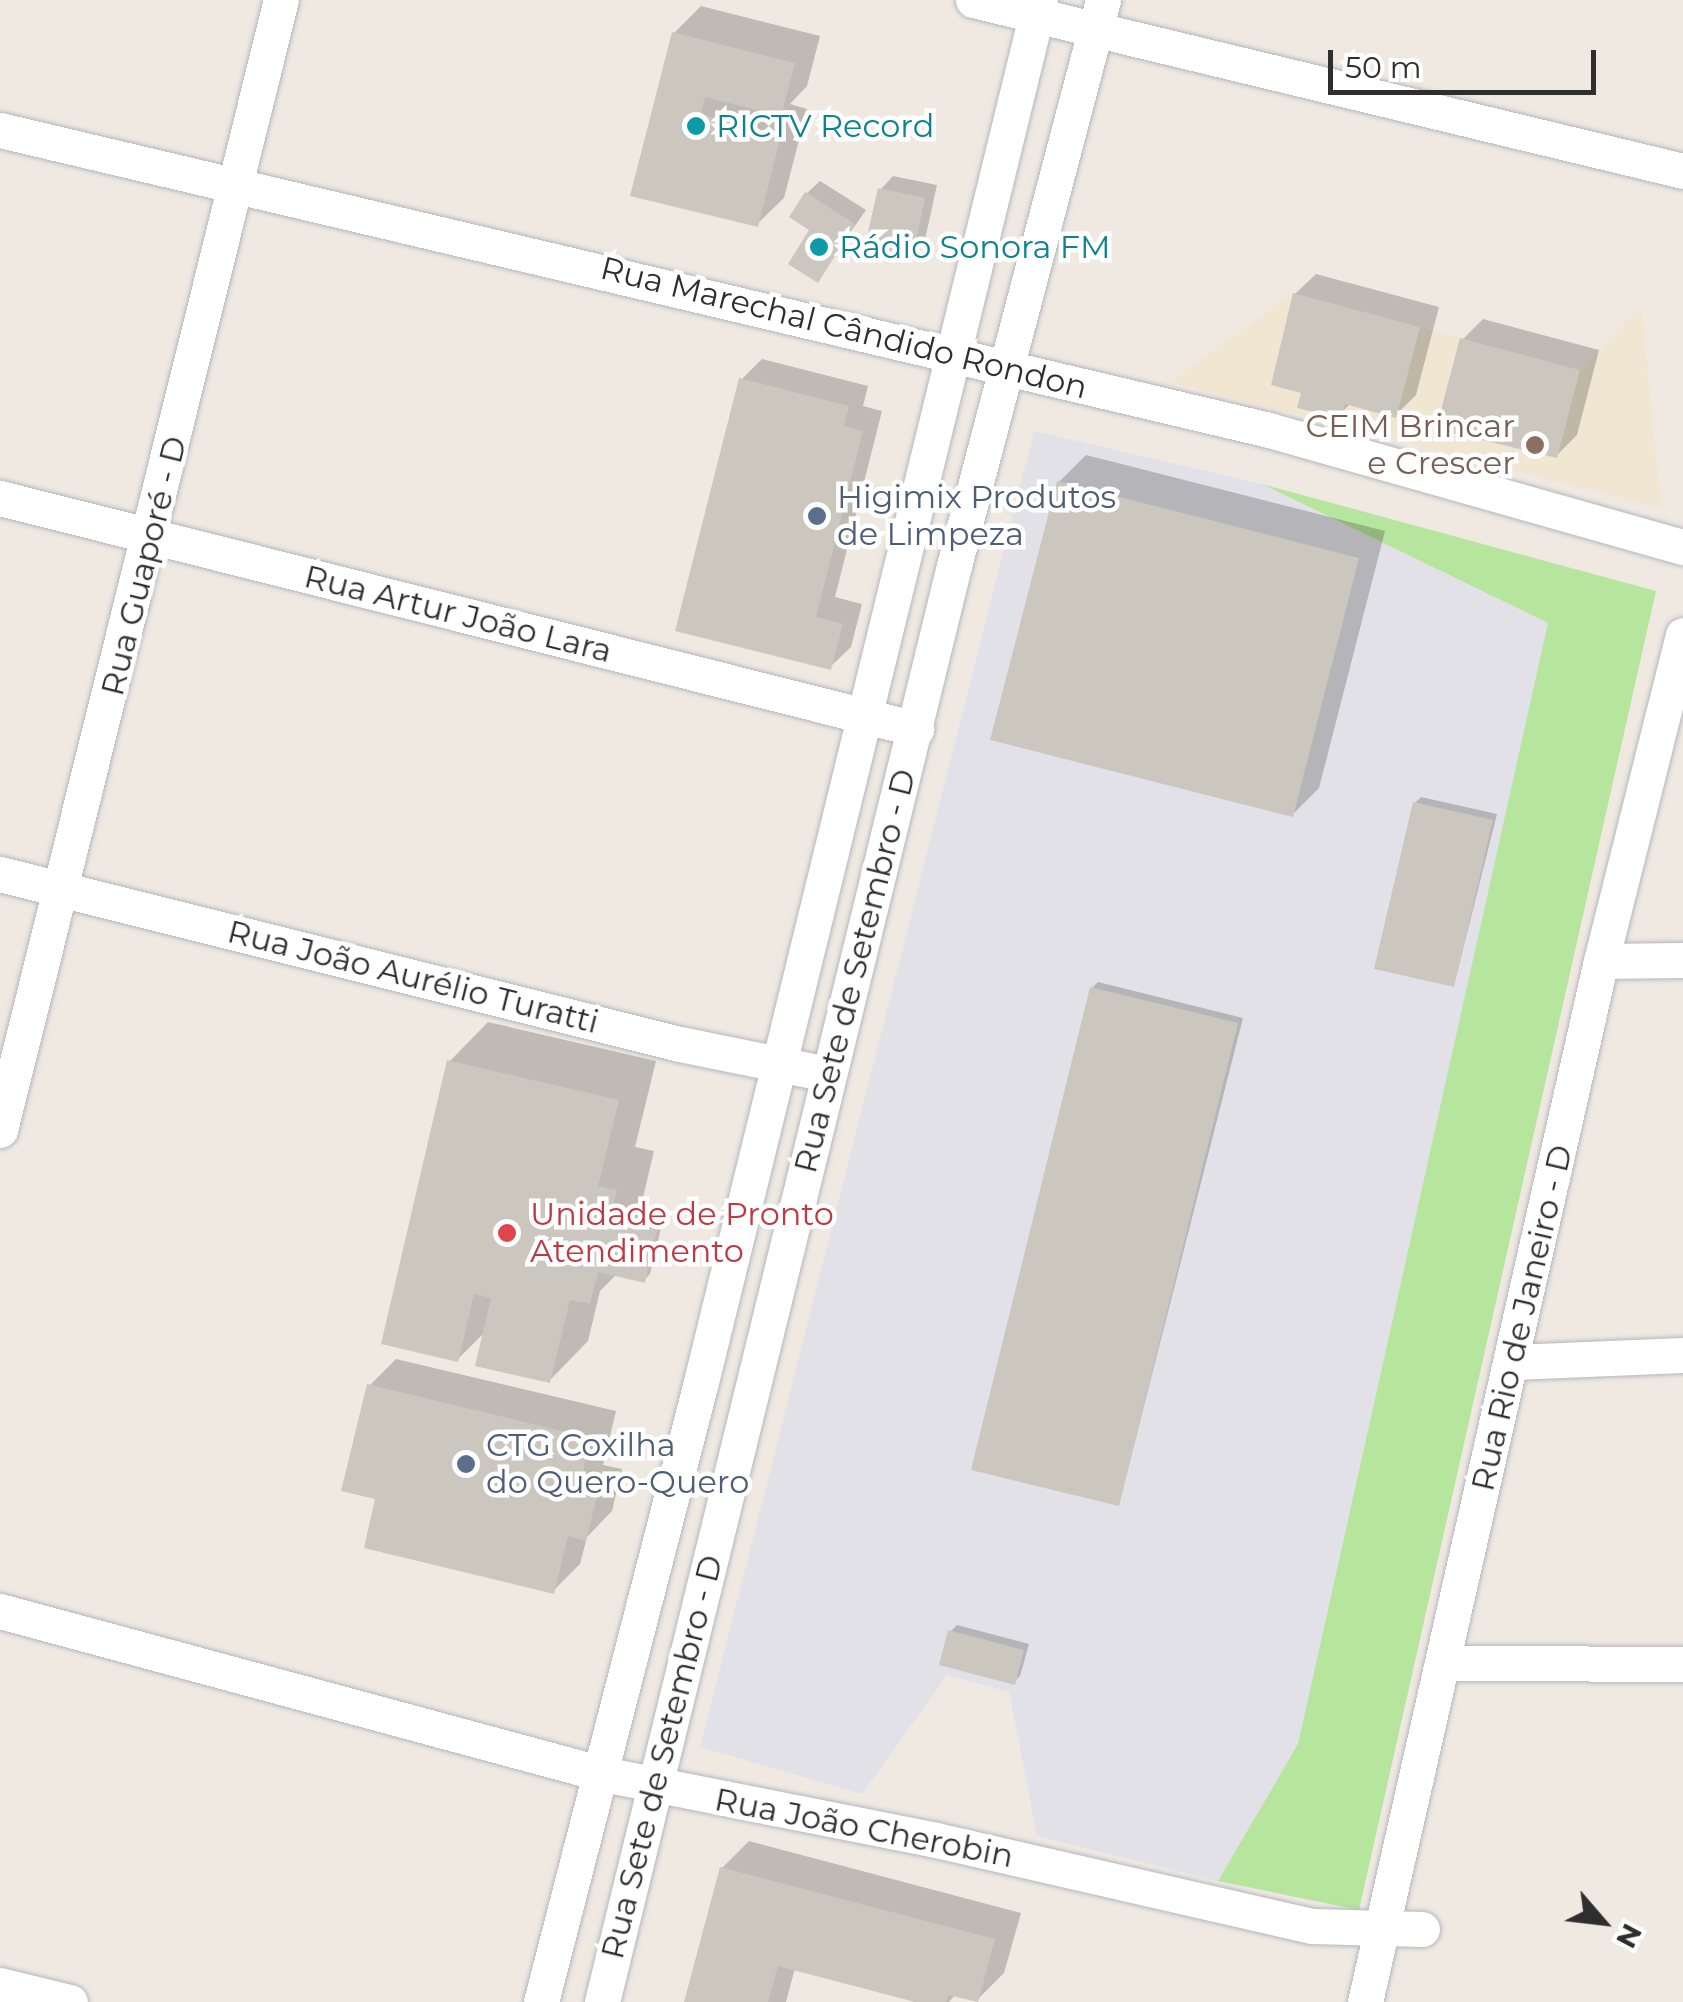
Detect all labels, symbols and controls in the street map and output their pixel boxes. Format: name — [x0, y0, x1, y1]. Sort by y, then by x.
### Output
scale bar — [1333, 30, 1600, 92]
text: 50 m — [1345, 49, 1422, 86]
place label: RICTV Record — [716, 107, 934, 145]
marker: RICTV Record — [685, 115, 707, 137]
place label: Rádio Sonora FM — [839, 228, 1111, 266]
marker: Rádio Sonora FM — [808, 236, 830, 258]
street label: Rua Marechal Cândido Rondon — [597, 249, 1091, 407]
place label: CEIM Brincar e Crescer — [1306, 408, 1515, 483]
street label: Rua Guaporé - D — [93, 432, 195, 700]
marker: CEIM Brincar e Crescer — [1524, 434, 1546, 456]
place label: Higimix Produtos de Limpeza — [837, 479, 1116, 554]
marker: Higimix Produtos de Limpeza — [806, 505, 828, 527]
street label: Rua Artur João Lara — [300, 557, 616, 671]
street label: Rua Sete de Setembro - D — [786, 765, 924, 1177]
street label: Rua João Aurélio Turatti — [224, 912, 602, 1042]
street label: Rua Rio de Janeiro - D — [1463, 1141, 1581, 1495]
place label: Unidade de Pronto Atendimento — [530, 1196, 834, 1271]
marker: Unidade de Pronto Atendimento — [494, 1220, 520, 1246]
place label: CTG Coxilha do Quero-Quero — [486, 1427, 749, 1502]
marker: CTG Coxilha do Quero-Quero — [455, 1453, 477, 1475]
street label: Rua Sete de Setembro - D — [593, 1551, 731, 1963]
street label: Rua João Cherobin — [711, 1780, 1017, 1876]
north arrow — [1553, 1872, 1653, 1972]
text: N — [1609, 1918, 1650, 1954]

